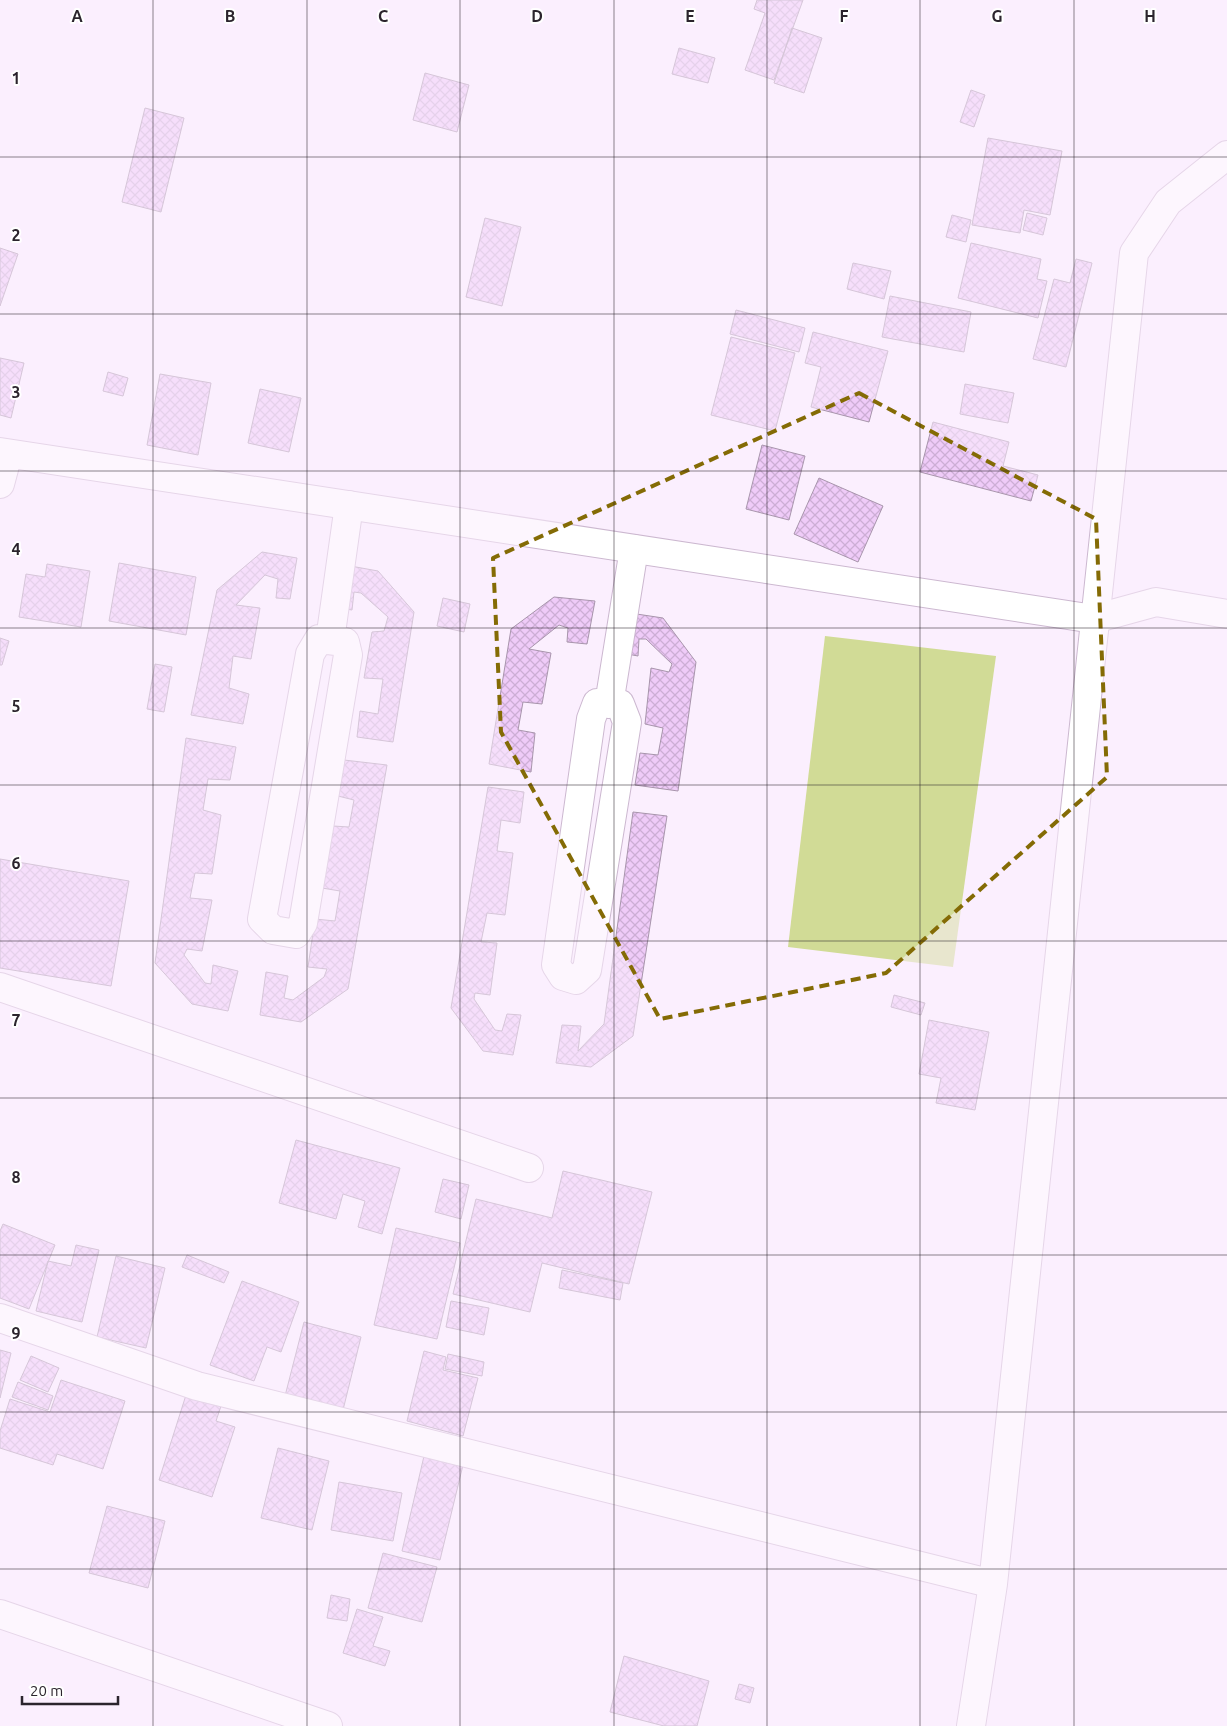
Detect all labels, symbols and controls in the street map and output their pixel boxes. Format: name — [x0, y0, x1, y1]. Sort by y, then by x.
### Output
text: A — [71, 7, 83, 25]
text: B — [225, 7, 235, 25]
text: C — [378, 7, 388, 25]
text: D — [531, 7, 543, 25]
text: E — [685, 7, 695, 25]
text: F — [840, 7, 849, 25]
text: G — [991, 7, 1003, 25]
text: H — [1144, 7, 1156, 25]
text: 1 — [11, 69, 21, 87]
text: 2 — [11, 226, 21, 244]
text: 3 — [11, 383, 21, 401]
text: 4 — [11, 540, 21, 558]
text: 5 — [11, 697, 21, 715]
text: 6 — [11, 854, 21, 872]
text: 7 — [11, 1011, 21, 1029]
text: 8 — [11, 1168, 21, 1186]
text: 9 — [11, 1324, 21, 1342]
scale bar — [22, 1674, 119, 1706]
text: 20 m — [30, 1682, 63, 1699]

